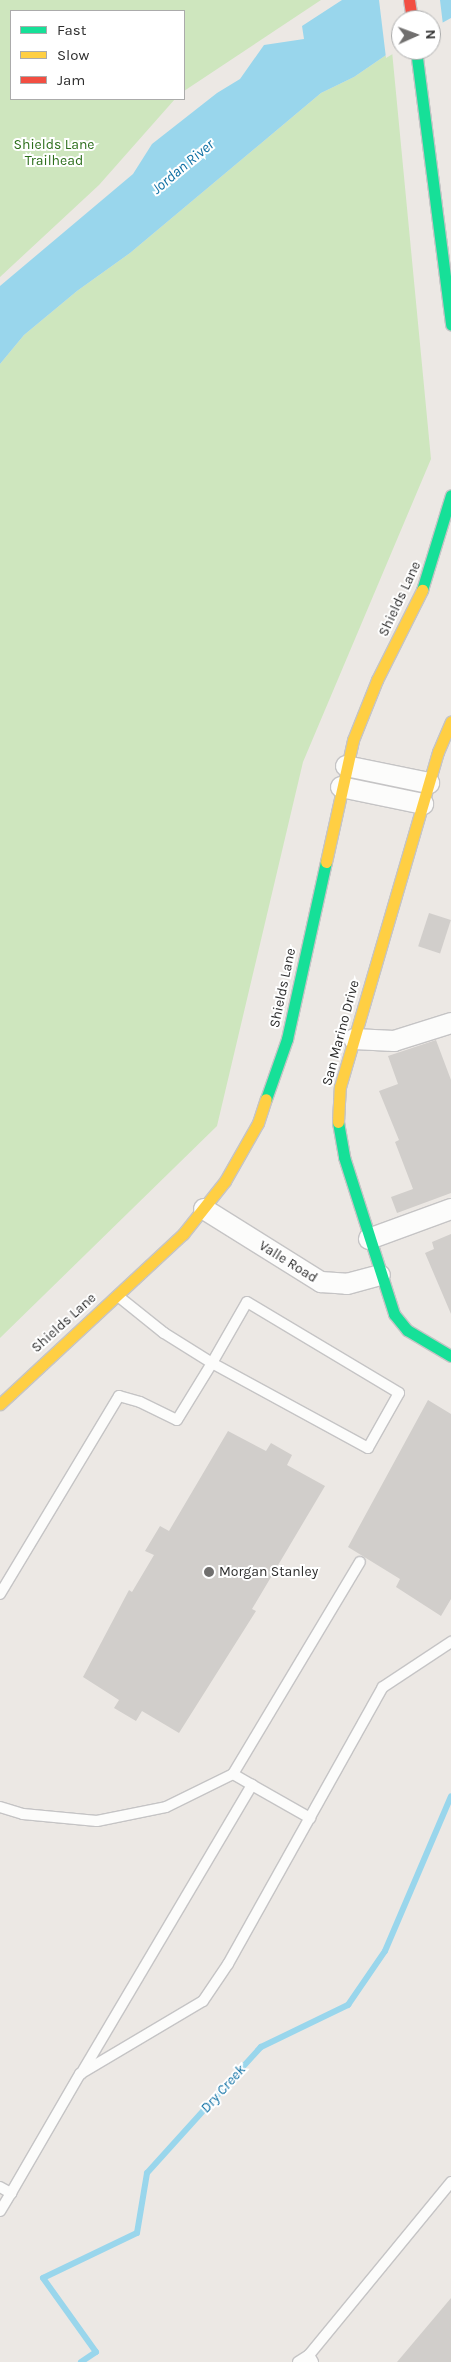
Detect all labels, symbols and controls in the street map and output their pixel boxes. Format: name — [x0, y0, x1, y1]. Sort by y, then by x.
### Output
legend — [10, 10, 185, 100]
north arrow — [391, 10, 441, 60]
text: Fast — [57, 21, 86, 39]
text: N — [422, 29, 439, 40]
text: Slow — [57, 46, 89, 64]
text: Jam — [57, 71, 85, 89]
water label: Jordan River — [148, 136, 218, 198]
park label: Shields Lane Trailhead — [13, 137, 95, 170]
street label: Shields Lane — [375, 559, 425, 639]
street label: Shields Lane — [266, 947, 300, 1029]
street label: San Marino Drive — [319, 978, 363, 1088]
street label: Valle Road — [256, 1237, 320, 1287]
street label: Shields Lane — [28, 1290, 100, 1356]
place label: Morgan Stanley — [219, 1564, 318, 1580]
marker: Morgan Stanley — [203, 1566, 215, 1578]
water label: Dry Creek — [197, 2061, 249, 2117]

